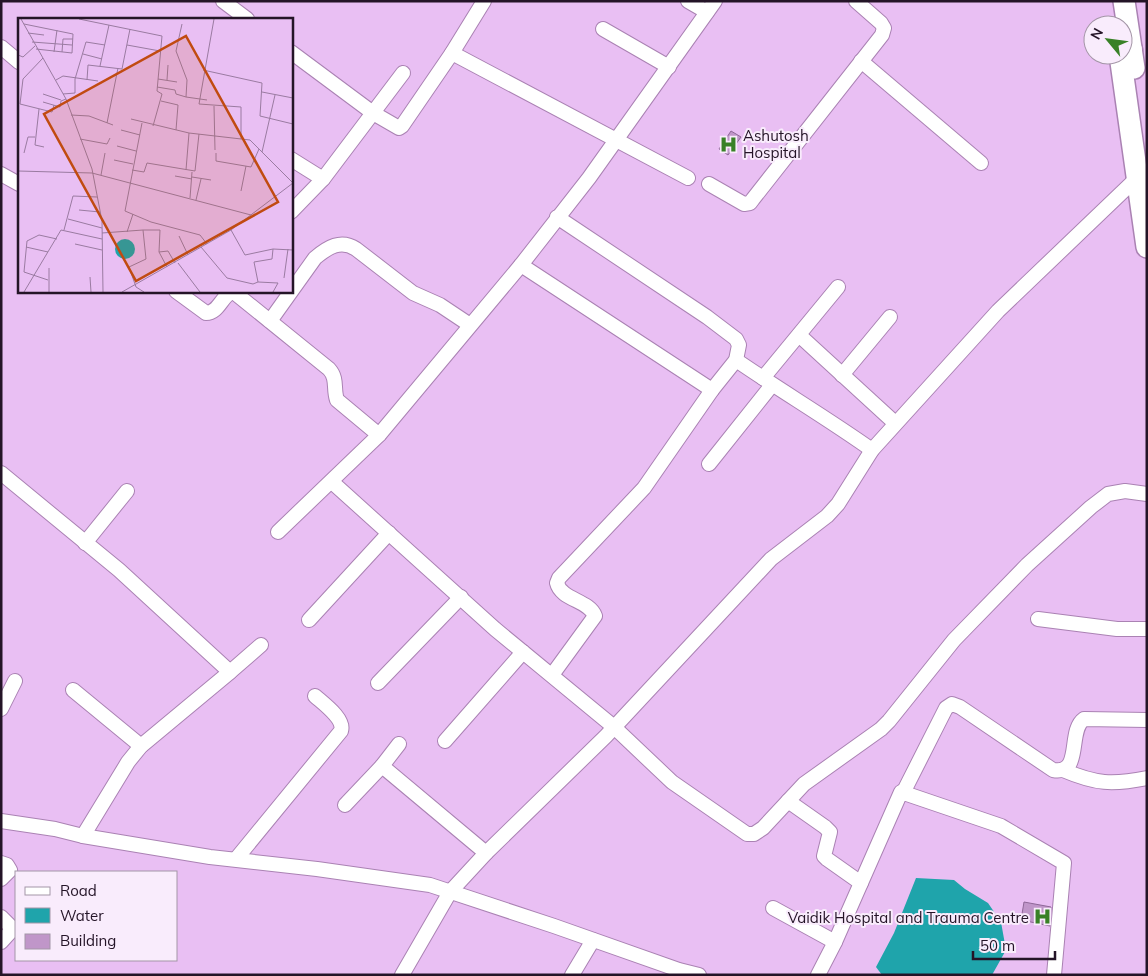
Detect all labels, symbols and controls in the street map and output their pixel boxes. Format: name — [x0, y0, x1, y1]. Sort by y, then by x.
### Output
north arrow — [1083, 15, 1133, 65]
inset map — [18, 18, 292, 292]
text: N — [1086, 25, 1107, 43]
place label: Ashutosh Hospital — [743, 126, 809, 162]
hospital icon: Ashutosh Hospital — [719, 134, 739, 154]
legend — [15, 871, 178, 961]
text: Road — [60, 881, 97, 900]
text: Water — [60, 906, 104, 925]
hospital icon: Vaidik Hospital and Trauma Centre — [1033, 907, 1053, 927]
place label: Vaidik Hospital and Trauma Centre — [788, 908, 1029, 927]
scale bar — [973, 928, 1056, 960]
text: Building — [60, 931, 116, 950]
text: 50 m — [980, 936, 1015, 955]

